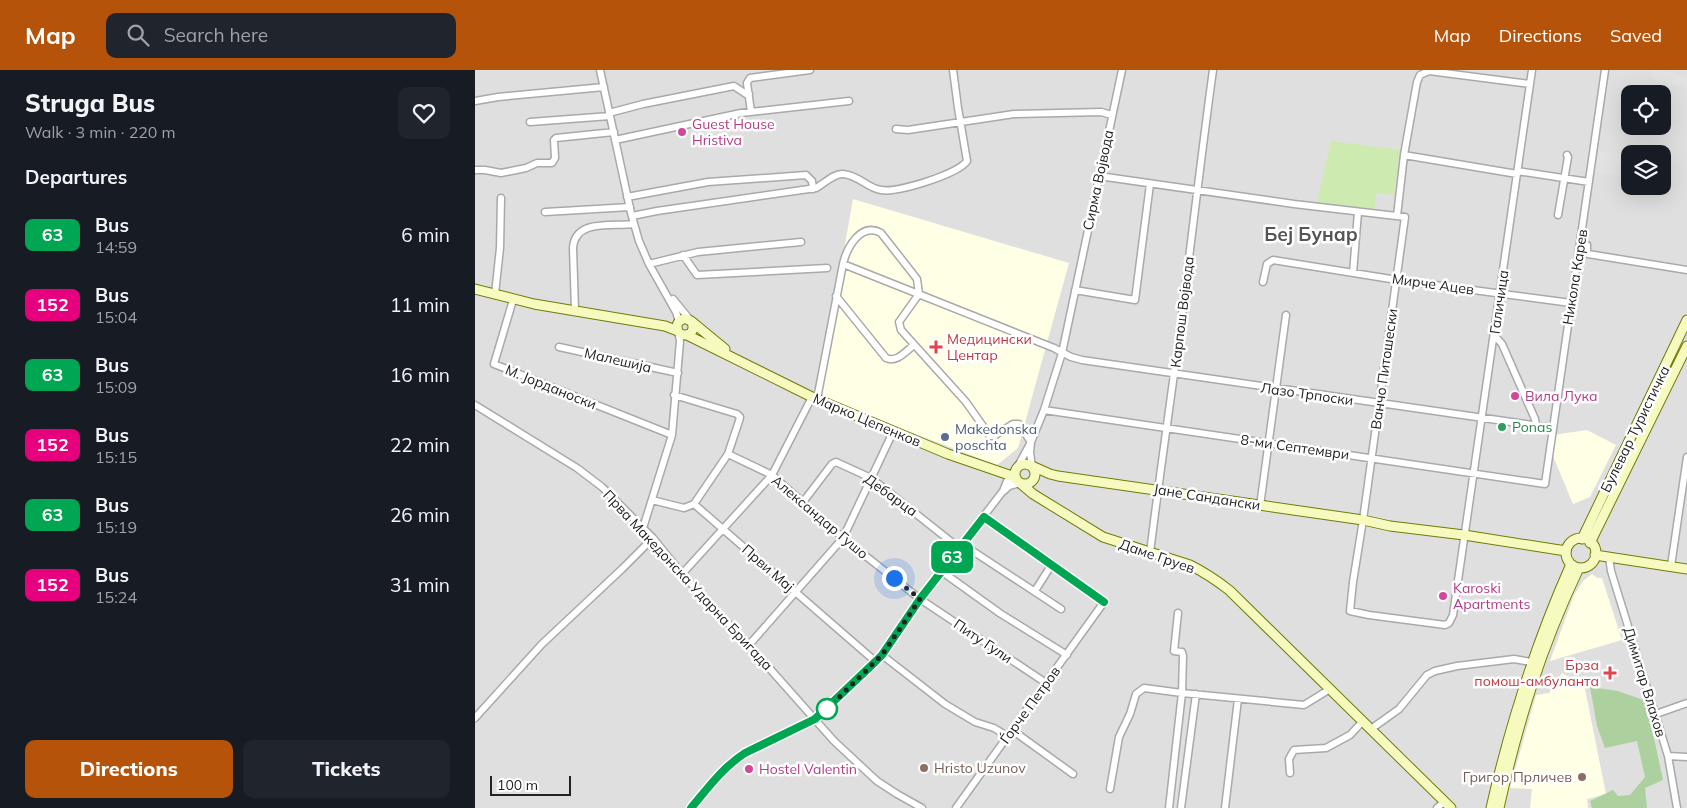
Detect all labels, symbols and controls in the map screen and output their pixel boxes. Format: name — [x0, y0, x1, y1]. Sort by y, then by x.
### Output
search box — [106, 13, 456, 58]
text: Map — [25, 20, 76, 50]
icon: search — [124, 21, 152, 49]
text: Search here — [164, 23, 268, 47]
text: Map — [1434, 24, 1471, 47]
text: Directions — [1499, 24, 1582, 47]
text: Saved — [1610, 24, 1662, 47]
map controls — [1621, 85, 1671, 195]
button: locate — [1621, 85, 1671, 135]
button: heart — [398, 87, 450, 139]
text: Struga Bus — [25, 88, 155, 118]
place label: Guest House Hristiva — [692, 115, 775, 149]
text: Walk · 3 min · 220 m — [25, 122, 176, 142]
marker: Guest House Hristiva — [676, 126, 688, 138]
street label: Сирма Војвода — [1079, 128, 1117, 232]
button: layers — [1621, 145, 1671, 195]
text: Departures — [25, 165, 127, 189]
text: Bus — [95, 213, 129, 237]
district label: Беј Бунар — [1264, 222, 1358, 246]
text: 63 — [42, 223, 63, 246]
text: 6 min — [401, 223, 450, 247]
street label: Никола Карев — [1559, 228, 1591, 326]
text: 14:59 — [95, 237, 137, 257]
street label: Карпош Војвода — [1166, 255, 1198, 369]
street label: Мирче Ацев — [1391, 269, 1475, 299]
street label: Галичица — [1486, 269, 1512, 335]
text: Bus — [95, 283, 129, 307]
text: 152 — [36, 293, 69, 316]
text: 11 min — [390, 293, 450, 317]
text: 15:04 — [95, 307, 137, 327]
street label: Ванчо Питошески — [1367, 307, 1401, 431]
place label: Медицински Центар — [947, 330, 1032, 364]
marker: Медицински Центар — [929, 340, 943, 354]
street label: Малешија — [583, 344, 653, 376]
text: Bus — [95, 353, 129, 377]
street label: М. Јорданоски — [503, 361, 599, 413]
text: 63 — [42, 363, 63, 386]
text: 16 min — [390, 363, 450, 387]
street label: Булевар Туристичка — [1596, 363, 1674, 495]
text: 15:09 — [95, 377, 137, 397]
street label: Лазо Трпоски — [1259, 379, 1355, 409]
place label: Вила Лука — [1525, 387, 1598, 405]
street label: Марко Цепенков — [810, 389, 924, 451]
marker: Вила Лука — [1509, 390, 1521, 402]
place label: Ponas — [1512, 418, 1552, 436]
place label: Makedonska poschta — [955, 420, 1037, 454]
marker: Ponas — [1496, 421, 1508, 433]
text: Bus — [95, 423, 129, 447]
street label: 8-ми Септември — [1240, 430, 1350, 464]
marker: Makedonska poschta — [939, 431, 951, 443]
text: 152 — [36, 433, 69, 456]
text: 22 min — [390, 433, 450, 457]
text: 15:15 — [95, 447, 137, 467]
street label: Дебарца — [861, 470, 921, 520]
street label: Александар Гушо — [768, 471, 872, 563]
street label: Јане Сандански — [1152, 480, 1262, 514]
street label: Прва Македонска Ударна Бригада — [599, 486, 777, 674]
text: Bus — [95, 493, 129, 517]
text: 63 — [42, 503, 63, 526]
text: 26 min — [390, 503, 450, 527]
text: 15:19 — [95, 517, 137, 537]
street label: Даме Груев — [1117, 535, 1197, 577]
street label: Први Мај — [738, 541, 798, 595]
line badge: 63 — [929, 541, 975, 573]
text: 63 — [941, 545, 963, 568]
text: Bus — [95, 563, 129, 587]
your location — [882, 566, 907, 591]
text: 152 — [36, 573, 69, 596]
text: 31 min — [390, 573, 450, 597]
place label: Karoski Apartments — [1453, 579, 1530, 613]
text: 15:24 — [95, 587, 137, 607]
marker: Karoski Apartments — [1437, 590, 1449, 602]
street label: Питу Гули — [950, 615, 1016, 667]
street label: Димитар Влахов — [1620, 625, 1670, 739]
place label: Брза помош-амбуланта — [1474, 656, 1599, 690]
street label: Ѓорче Петров — [996, 663, 1064, 747]
marker: Брза помош-амбуланта — [1603, 666, 1617, 680]
unlabelled marker — [816, 698, 838, 720]
button: Directions — [25, 740, 233, 798]
button: Tickets — [243, 740, 450, 798]
place label: Hristo Uzunov — [934, 759, 1026, 777]
place label: Hostel Valentin — [759, 760, 857, 778]
marker: Hristo Uzunov — [918, 762, 930, 774]
marker: Hostel Valentin — [743, 763, 755, 775]
place label: Григор Прличев — [1463, 768, 1572, 786]
marker: Григор Прличев — [1576, 771, 1588, 783]
scale bar — [490, 773, 571, 796]
text: 100 m — [497, 776, 538, 794]

